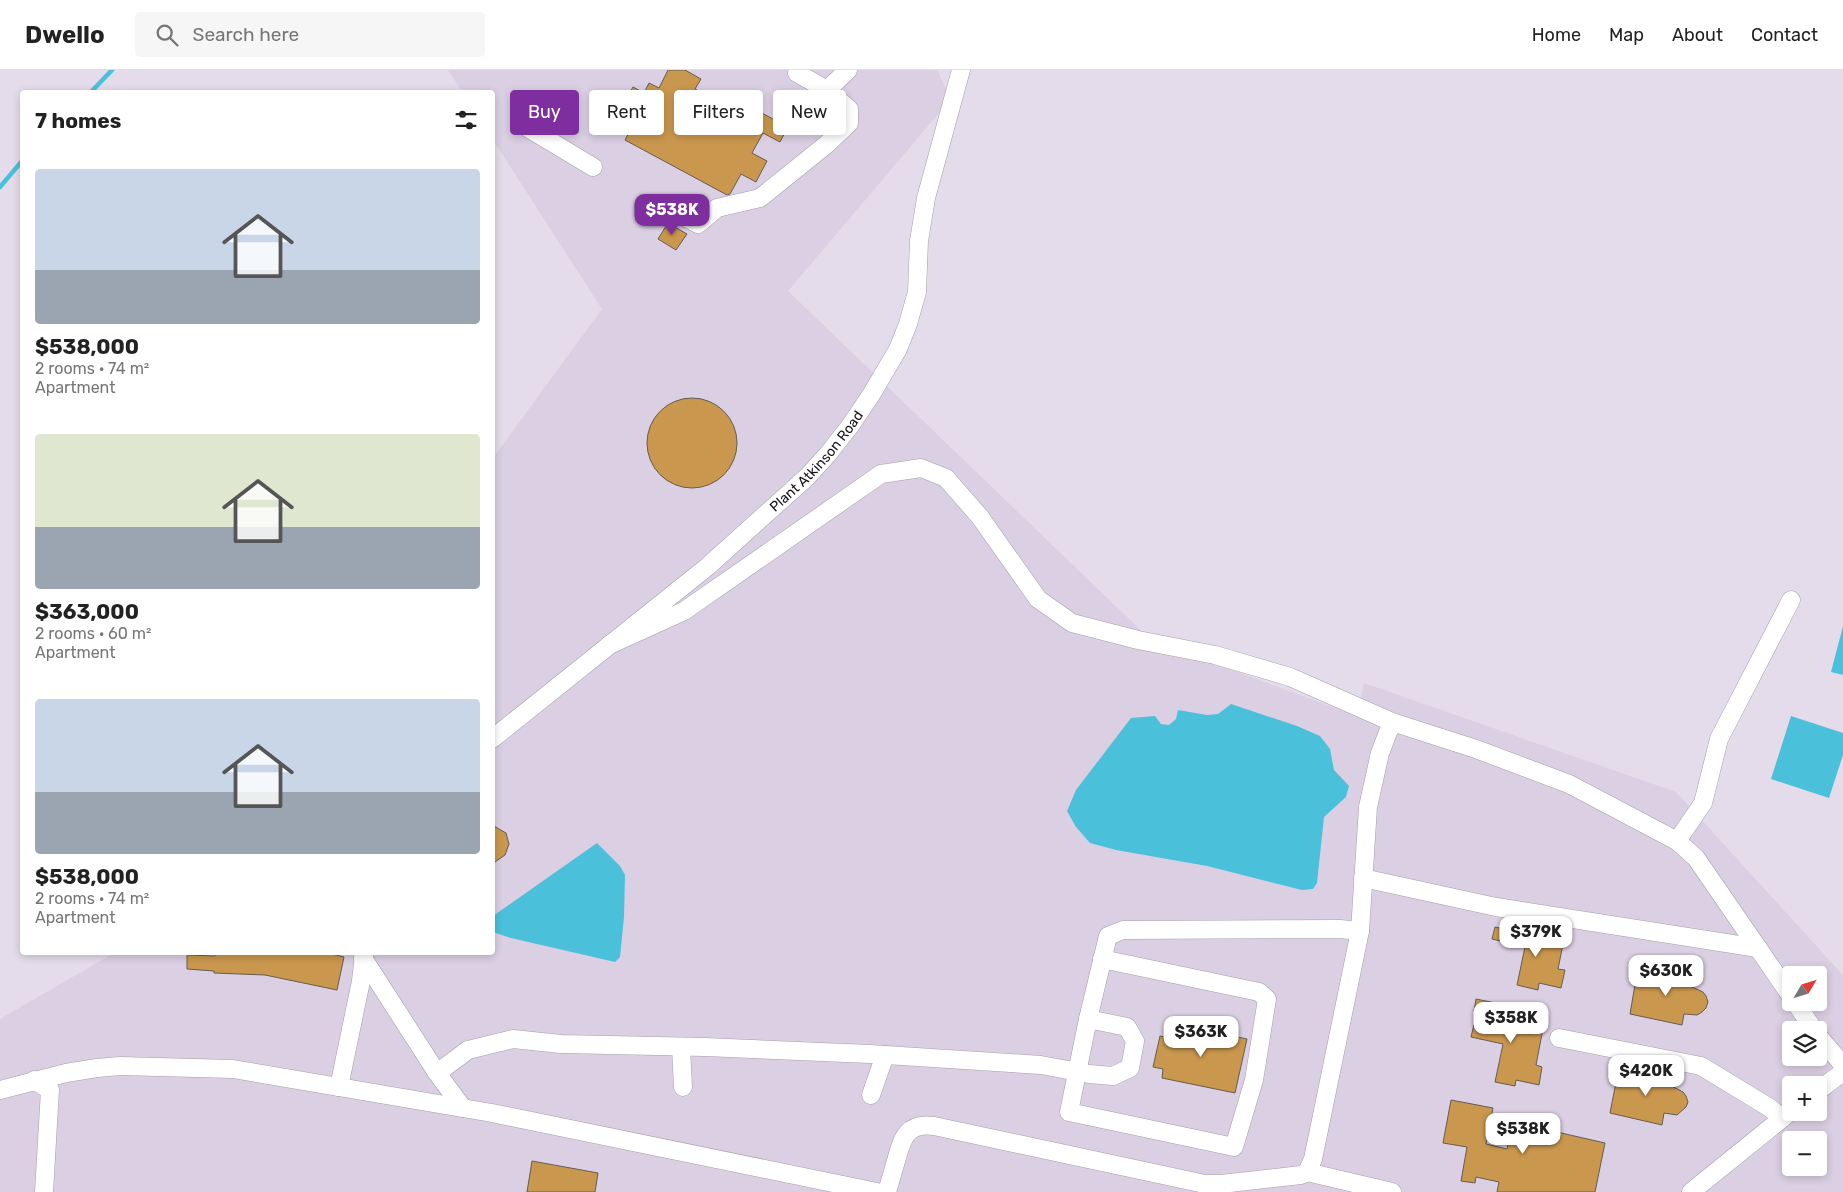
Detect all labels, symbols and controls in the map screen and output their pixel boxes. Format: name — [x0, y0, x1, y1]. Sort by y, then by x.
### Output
search box — [135, 12, 485, 57]
text: Dwello — [25, 21, 105, 49]
icon: search — [153, 21, 181, 49]
text: Search here — [193, 23, 299, 46]
text: Home — [1532, 24, 1581, 46]
text: Map — [1609, 24, 1644, 46]
text: About — [1672, 24, 1723, 46]
text: Contact — [1751, 24, 1818, 46]
chip: Buy — [510, 90, 579, 135]
chip: Rent — [589, 90, 664, 135]
chip: Filters — [674, 90, 763, 135]
chip: New — [773, 90, 846, 135]
icon: filters — [452, 106, 480, 134]
text: 7 homes — [35, 108, 121, 133]
pin: $538K — [637, 194, 707, 236]
text: $538K — [645, 200, 699, 219]
icon: home — [213, 201, 303, 291]
text: $538,000 — [35, 334, 139, 359]
text: 2 rooms · 74 m² — [35, 359, 149, 378]
text: Apartment — [35, 378, 115, 397]
street label: Plant Atkinson Road — [766, 407, 867, 515]
icon: home — [213, 466, 303, 556]
text: $363,000 — [35, 599, 139, 624]
text: 2 rooms · 60 m² — [35, 624, 152, 643]
text: Apartment — [35, 643, 115, 662]
icon: home — [213, 731, 303, 821]
text: $538,000 — [35, 864, 139, 889]
text: 2 rooms · 74 m² — [35, 889, 149, 908]
text: Apartment — [35, 908, 115, 927]
pin: $379K — [1501, 916, 1571, 958]
text: $379K — [1510, 922, 1562, 941]
pin: $630K — [1631, 954, 1701, 997]
text: $630K — [1639, 961, 1693, 980]
north arrow — [1782, 966, 1828, 1011]
map controls — [1782, 966, 1827, 1176]
pin: $358K — [1476, 1002, 1546, 1044]
text: $358K — [1484, 1008, 1538, 1027]
pin: $363K — [1166, 1016, 1236, 1058]
button: layers — [1782, 1021, 1827, 1066]
text: $363K — [1175, 1022, 1227, 1041]
pin: $420K — [1611, 1054, 1681, 1097]
text: $420K — [1619, 1061, 1673, 1080]
button: + — [1782, 1076, 1827, 1121]
pin: $538K — [1488, 1112, 1558, 1155]
text: $538K — [1496, 1119, 1550, 1138]
button: − — [1782, 1131, 1827, 1176]

